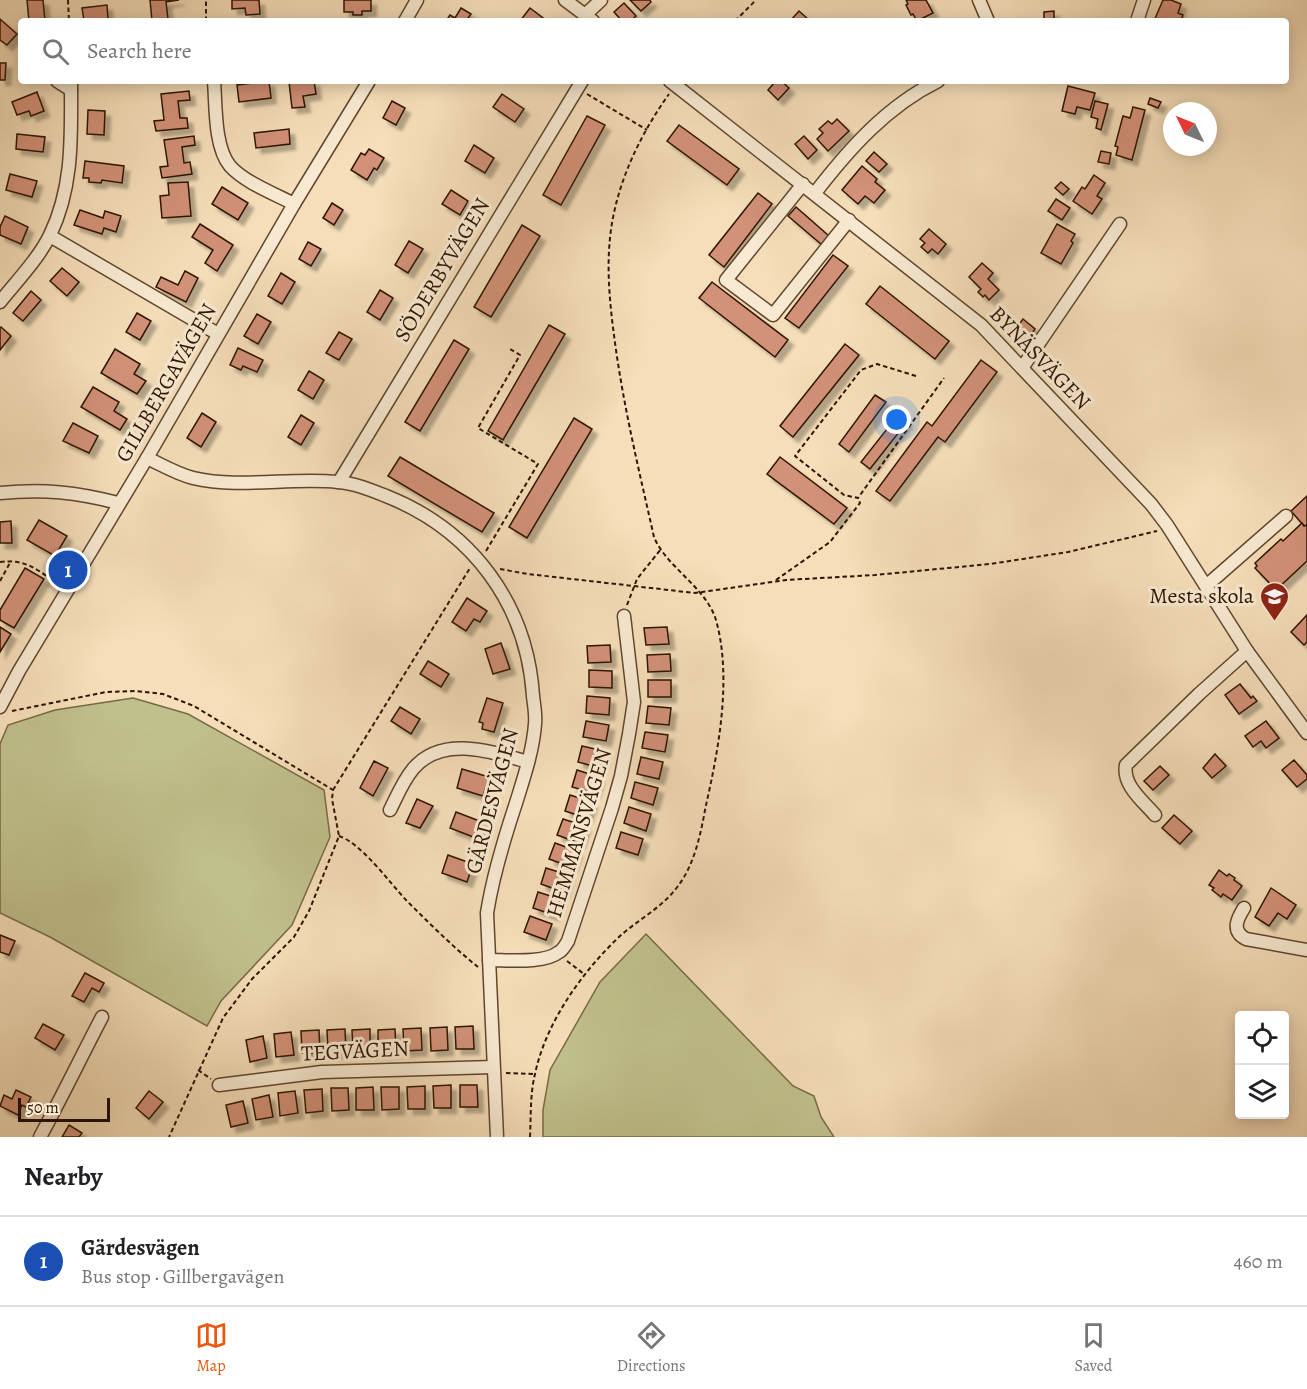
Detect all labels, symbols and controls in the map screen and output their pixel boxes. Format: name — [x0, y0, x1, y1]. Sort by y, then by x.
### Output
search box — [18, 18, 1289, 84]
icon: search — [39, 35, 72, 68]
text: Search here — [87, 36, 192, 66]
north arrow — [1163, 102, 1217, 156]
street label: SÖDERBYVÄGEN — [387, 192, 497, 348]
street label: GILLBERGAVÄGEN — [108, 298, 224, 468]
street label: BYNÄSVÄGEN — [983, 299, 1097, 417]
your location — [882, 405, 911, 434]
pin: 1 — [48, 548, 88, 592]
school or university icon: Mesta skola — [1259, 580, 1291, 622]
place label: Mesta skola — [1149, 581, 1255, 611]
street label: GÄRDESVÄGEN — [458, 725, 526, 877]
street label: HEMMANSVÄGEN — [539, 744, 619, 921]
map controls — [1235, 1011, 1289, 1119]
button: locate — [1235, 1011, 1289, 1065]
street label: TEGVÄGEN — [300, 1033, 410, 1069]
button: layers — [1235, 1065, 1289, 1119]
scale bar — [18, 1095, 110, 1122]
text: 50 m — [27, 1097, 59, 1119]
text: Nearby — [24, 1159, 103, 1194]
text: Gärdesvägen — [81, 1233, 200, 1263]
text: 1 — [40, 1248, 47, 1275]
text: 460 m — [1233, 1248, 1283, 1275]
text: Bus stop · Gillbergavägen — [81, 1263, 284, 1290]
tab: Map — [195, 1319, 228, 1377]
tab: Directions — [617, 1319, 685, 1377]
tab: Saved — [1074, 1319, 1112, 1377]

